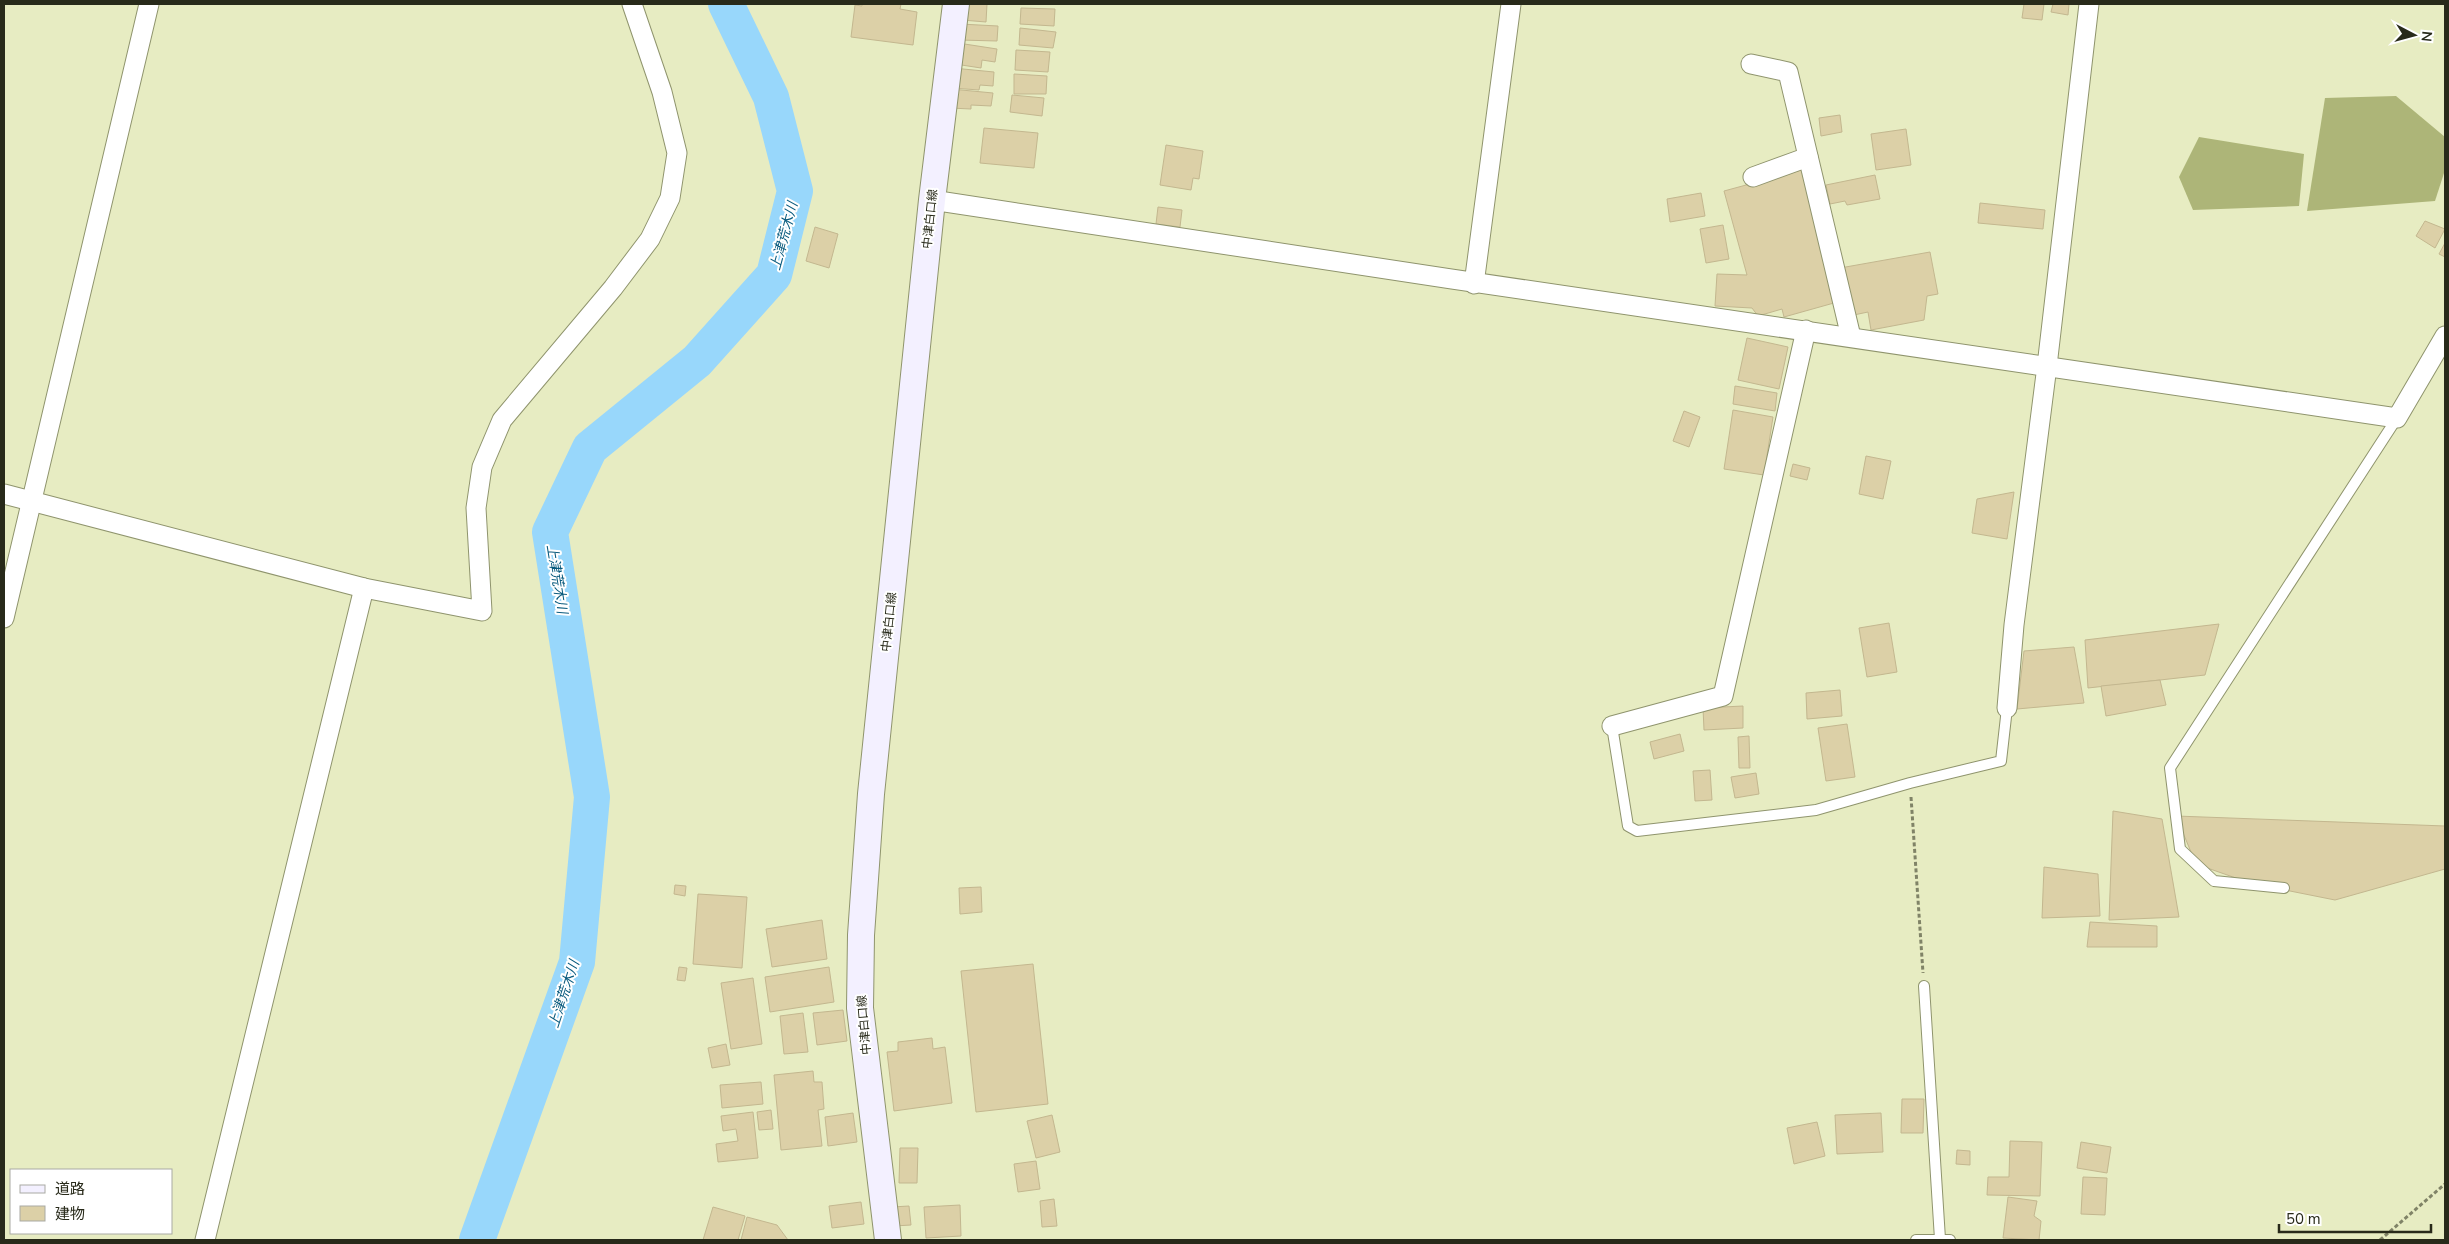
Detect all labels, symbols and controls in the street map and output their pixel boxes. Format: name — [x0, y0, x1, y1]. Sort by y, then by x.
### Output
north arrow — [2389, 10, 2439, 60]
text: N — [2416, 30, 2436, 43]
street label: 中津白口線 — [919, 188, 941, 250]
water label: 上津荒木川 — [766, 198, 803, 272]
water label: 上津荒木川 — [542, 543, 572, 617]
street label: 中津白口線 — [878, 591, 900, 653]
water label: 上津荒木川 — [544, 956, 584, 1030]
street label: 中津白口線 — [853, 994, 875, 1056]
legend — [10, 1169, 172, 1234]
text: 道路 — [55, 1179, 85, 1199]
scale bar — [2279, 1202, 2432, 1234]
text: 建物 — [55, 1204, 85, 1224]
text: 50 m — [2286, 1209, 2321, 1229]

